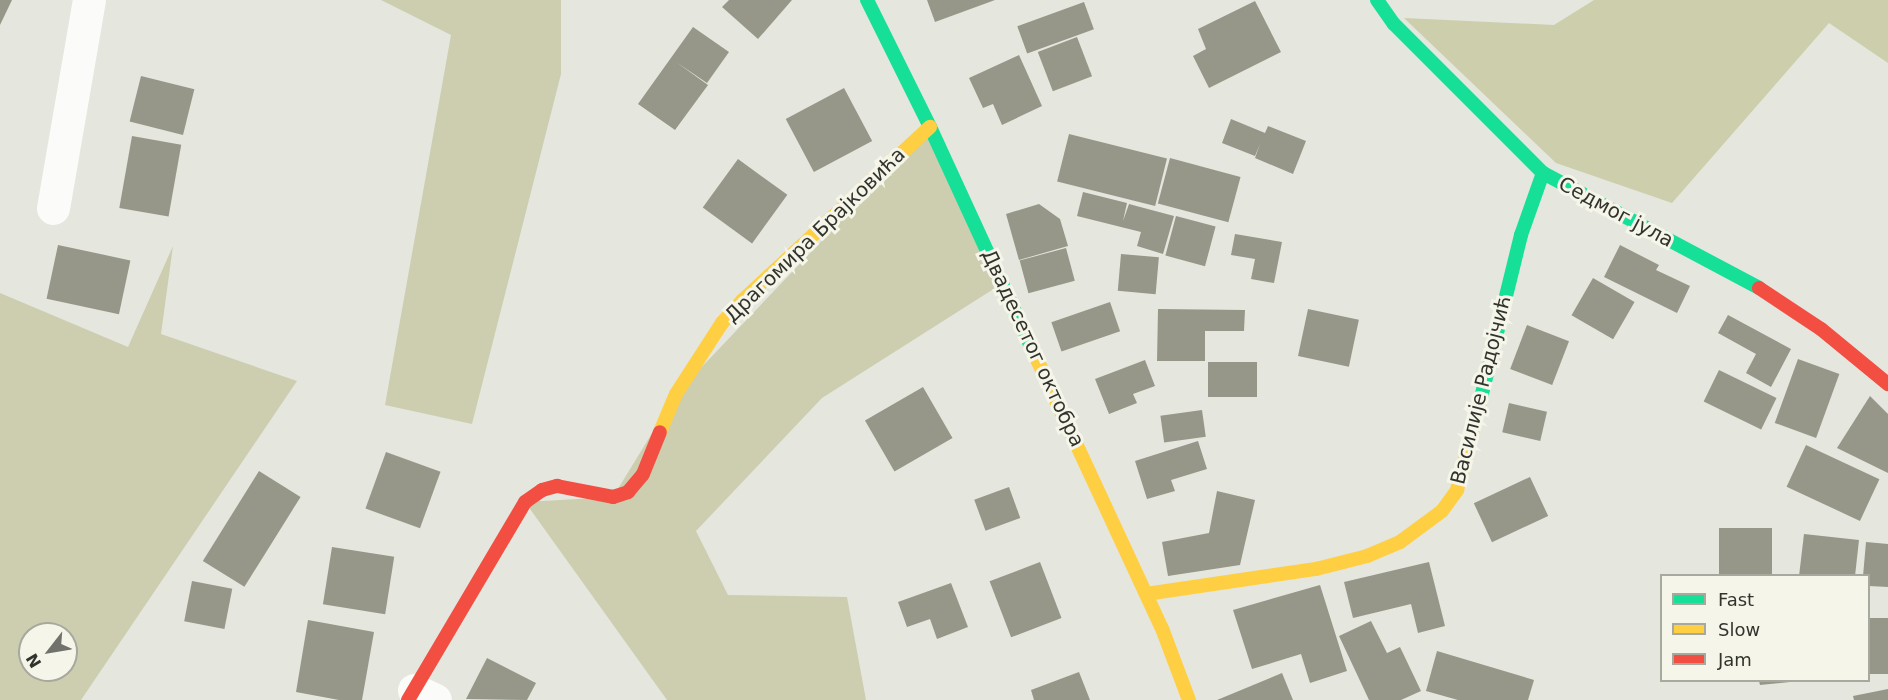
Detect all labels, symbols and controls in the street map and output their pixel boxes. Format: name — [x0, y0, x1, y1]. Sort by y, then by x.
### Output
street label: Драгомира Брајковића — [720, 143, 910, 327]
street label: Седмог јула — [1554, 172, 1678, 252]
street label: Двадесетог октобра — [977, 245, 1089, 451]
street label: Василије Радојчић — [1446, 293, 1516, 487]
legend — [1660, 574, 1870, 682]
text: Fast — [1718, 589, 1754, 610]
text: Slow — [1718, 619, 1760, 640]
north arrow — [18, 622, 78, 682]
text: Jam — [1718, 649, 1752, 670]
text: N — [22, 650, 45, 671]

